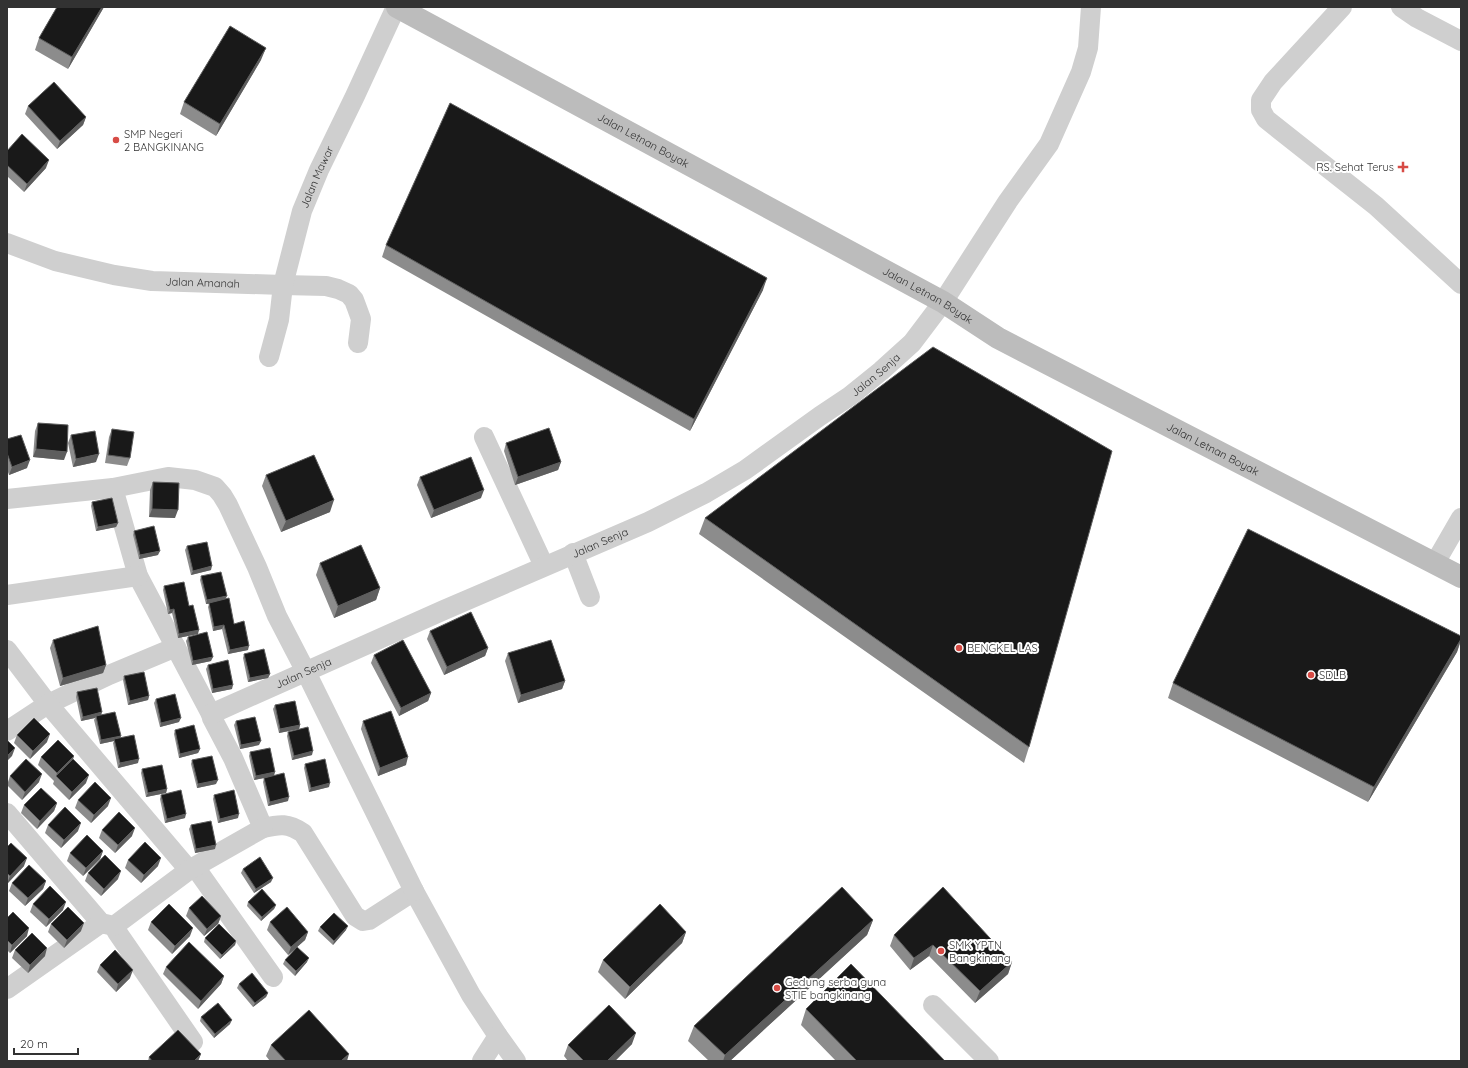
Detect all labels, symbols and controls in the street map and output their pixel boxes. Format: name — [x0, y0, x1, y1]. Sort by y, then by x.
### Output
street label: Jalan Letnan Boyak — [595, 110, 692, 171]
place label: SMP Negeri 2 BANGKINANG — [124, 127, 204, 154]
marker: SMP Negeri 2 BANGKINANG — [111, 135, 121, 145]
street label: Jalan Mawar — [297, 143, 337, 210]
place label: RS. Sehat Terus — [1316, 160, 1394, 174]
marker: RS. Sehat Terus — [1397, 161, 1409, 173]
street label: Jalan Letnan Boyak — [880, 264, 976, 327]
street label: Jalan Amanah — [165, 274, 240, 291]
street label: Jalan Senja — [848, 350, 903, 400]
street label: Jalan Letnan Boyak — [1164, 419, 1262, 479]
street label: Jalan Senja — [570, 524, 630, 561]
place label: BENGKEL LAS — [967, 641, 1038, 655]
marker: BENGKEL LAS — [954, 643, 964, 653]
street label: Jalan Senja — [273, 654, 333, 691]
place label: SDLB — [1319, 668, 1346, 682]
marker: SDLB — [1306, 670, 1316, 680]
place label: SMK YPTN Bangkinang — [949, 938, 1011, 965]
marker: SMK YPTN Bangkinang — [936, 946, 946, 956]
place label: Gedung serba guna STIE bangkinang — [785, 975, 886, 1002]
marker: Gedung serba guna STIE bangkinang — [772, 983, 782, 993]
scale bar — [14, 1030, 78, 1056]
text: 20 m — [20, 1036, 48, 1051]

